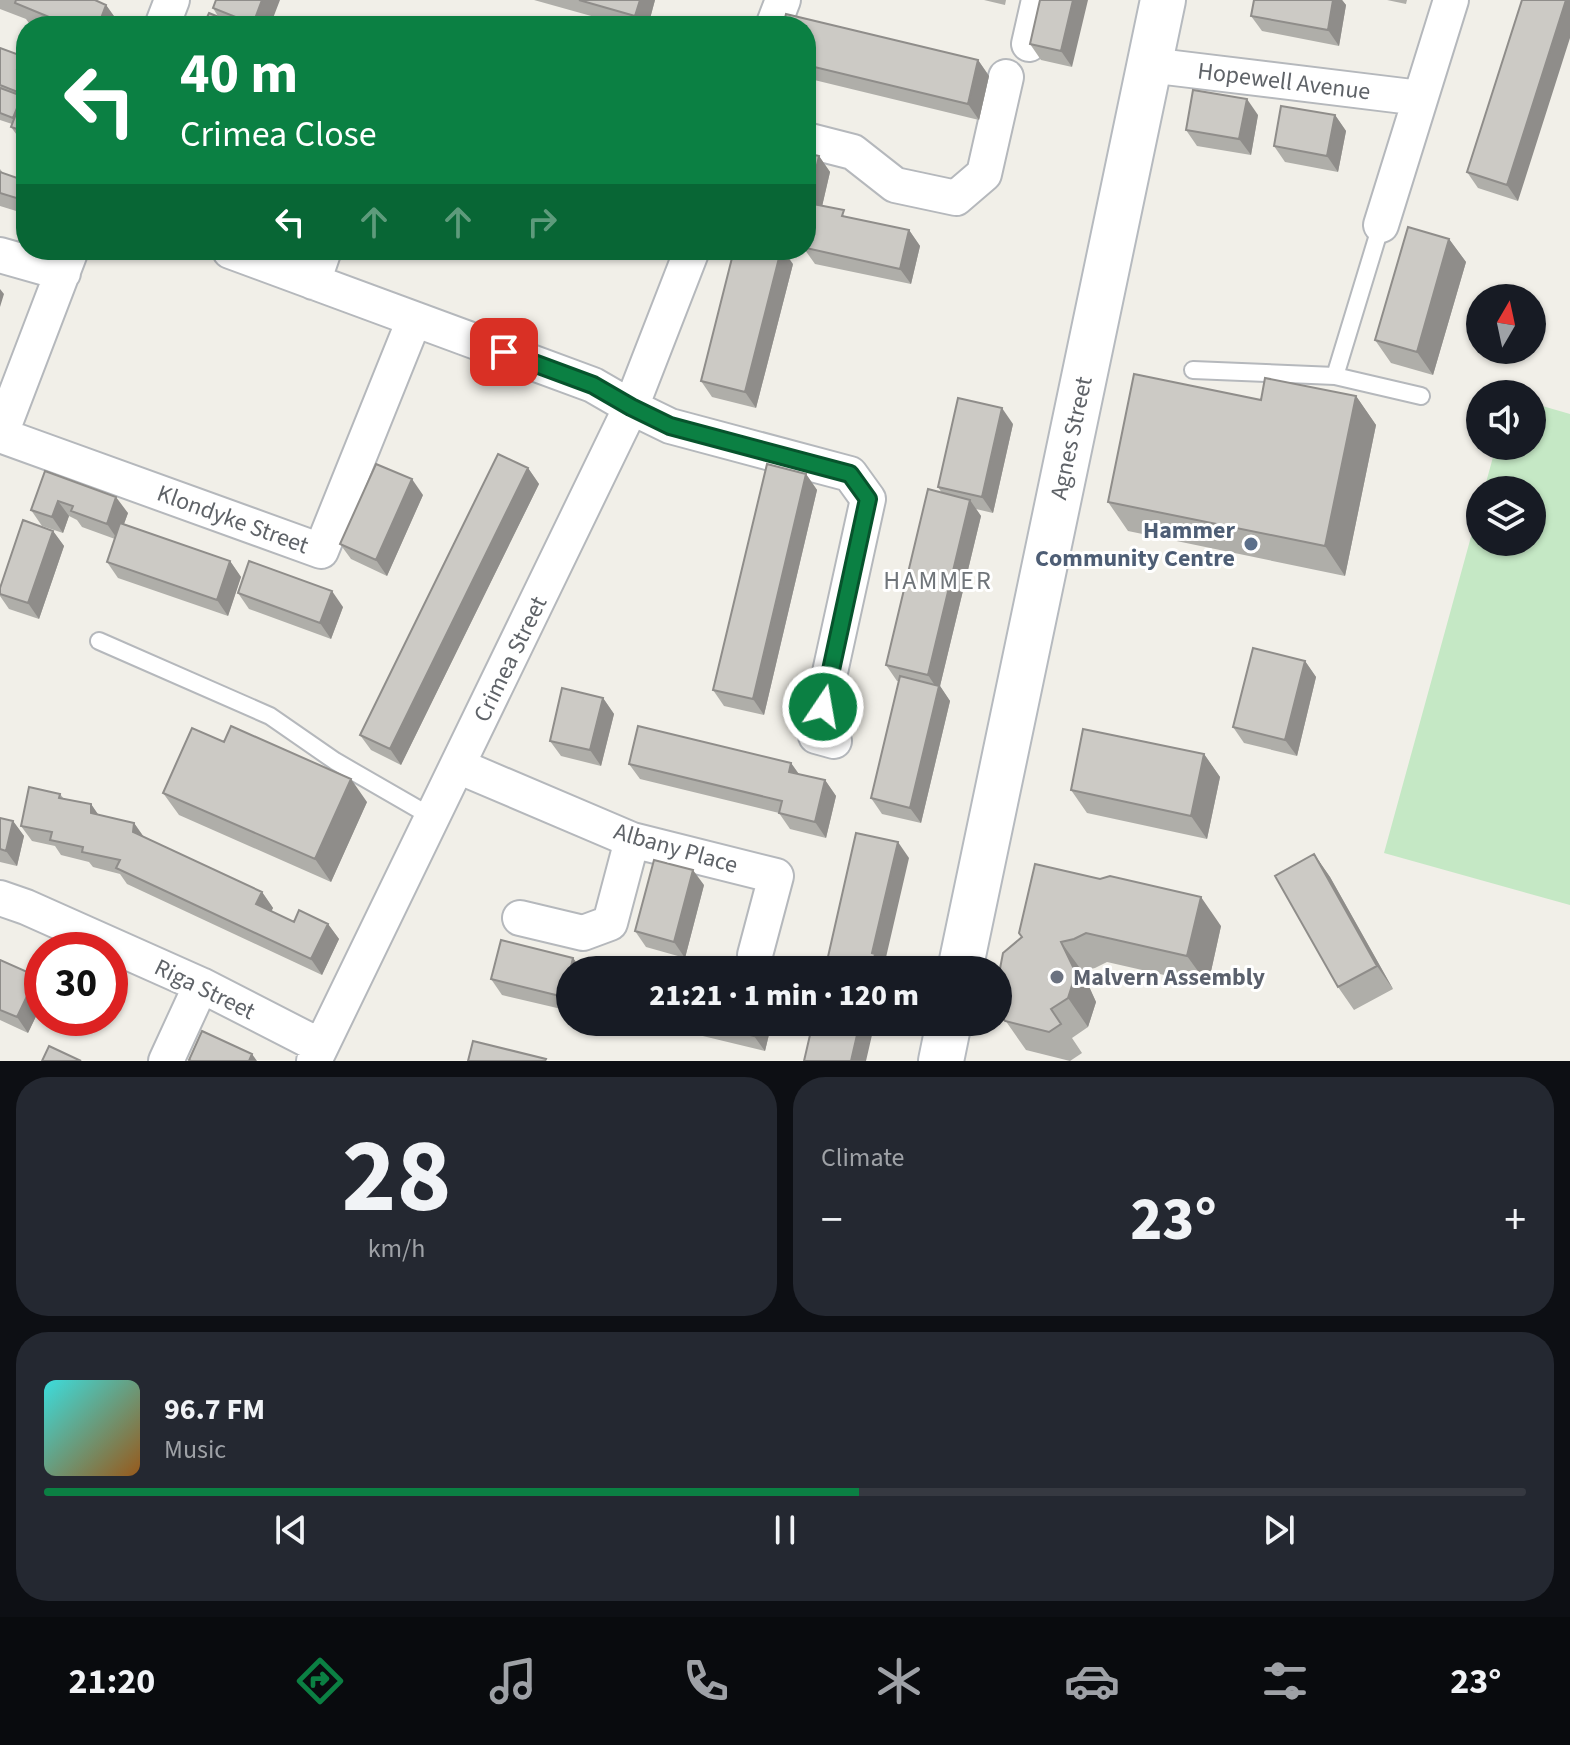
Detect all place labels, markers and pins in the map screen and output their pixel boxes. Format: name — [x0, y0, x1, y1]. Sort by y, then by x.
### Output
pin — [470, 318, 538, 386]
place label: Hammer Community Centre — [1035, 513, 1235, 576]
marker: Hammer Community Centre — [1242, 535, 1260, 553]
place label: Malvern Assembly — [1073, 960, 1266, 995]
marker: Malvern Assembly — [1048, 968, 1066, 986]

